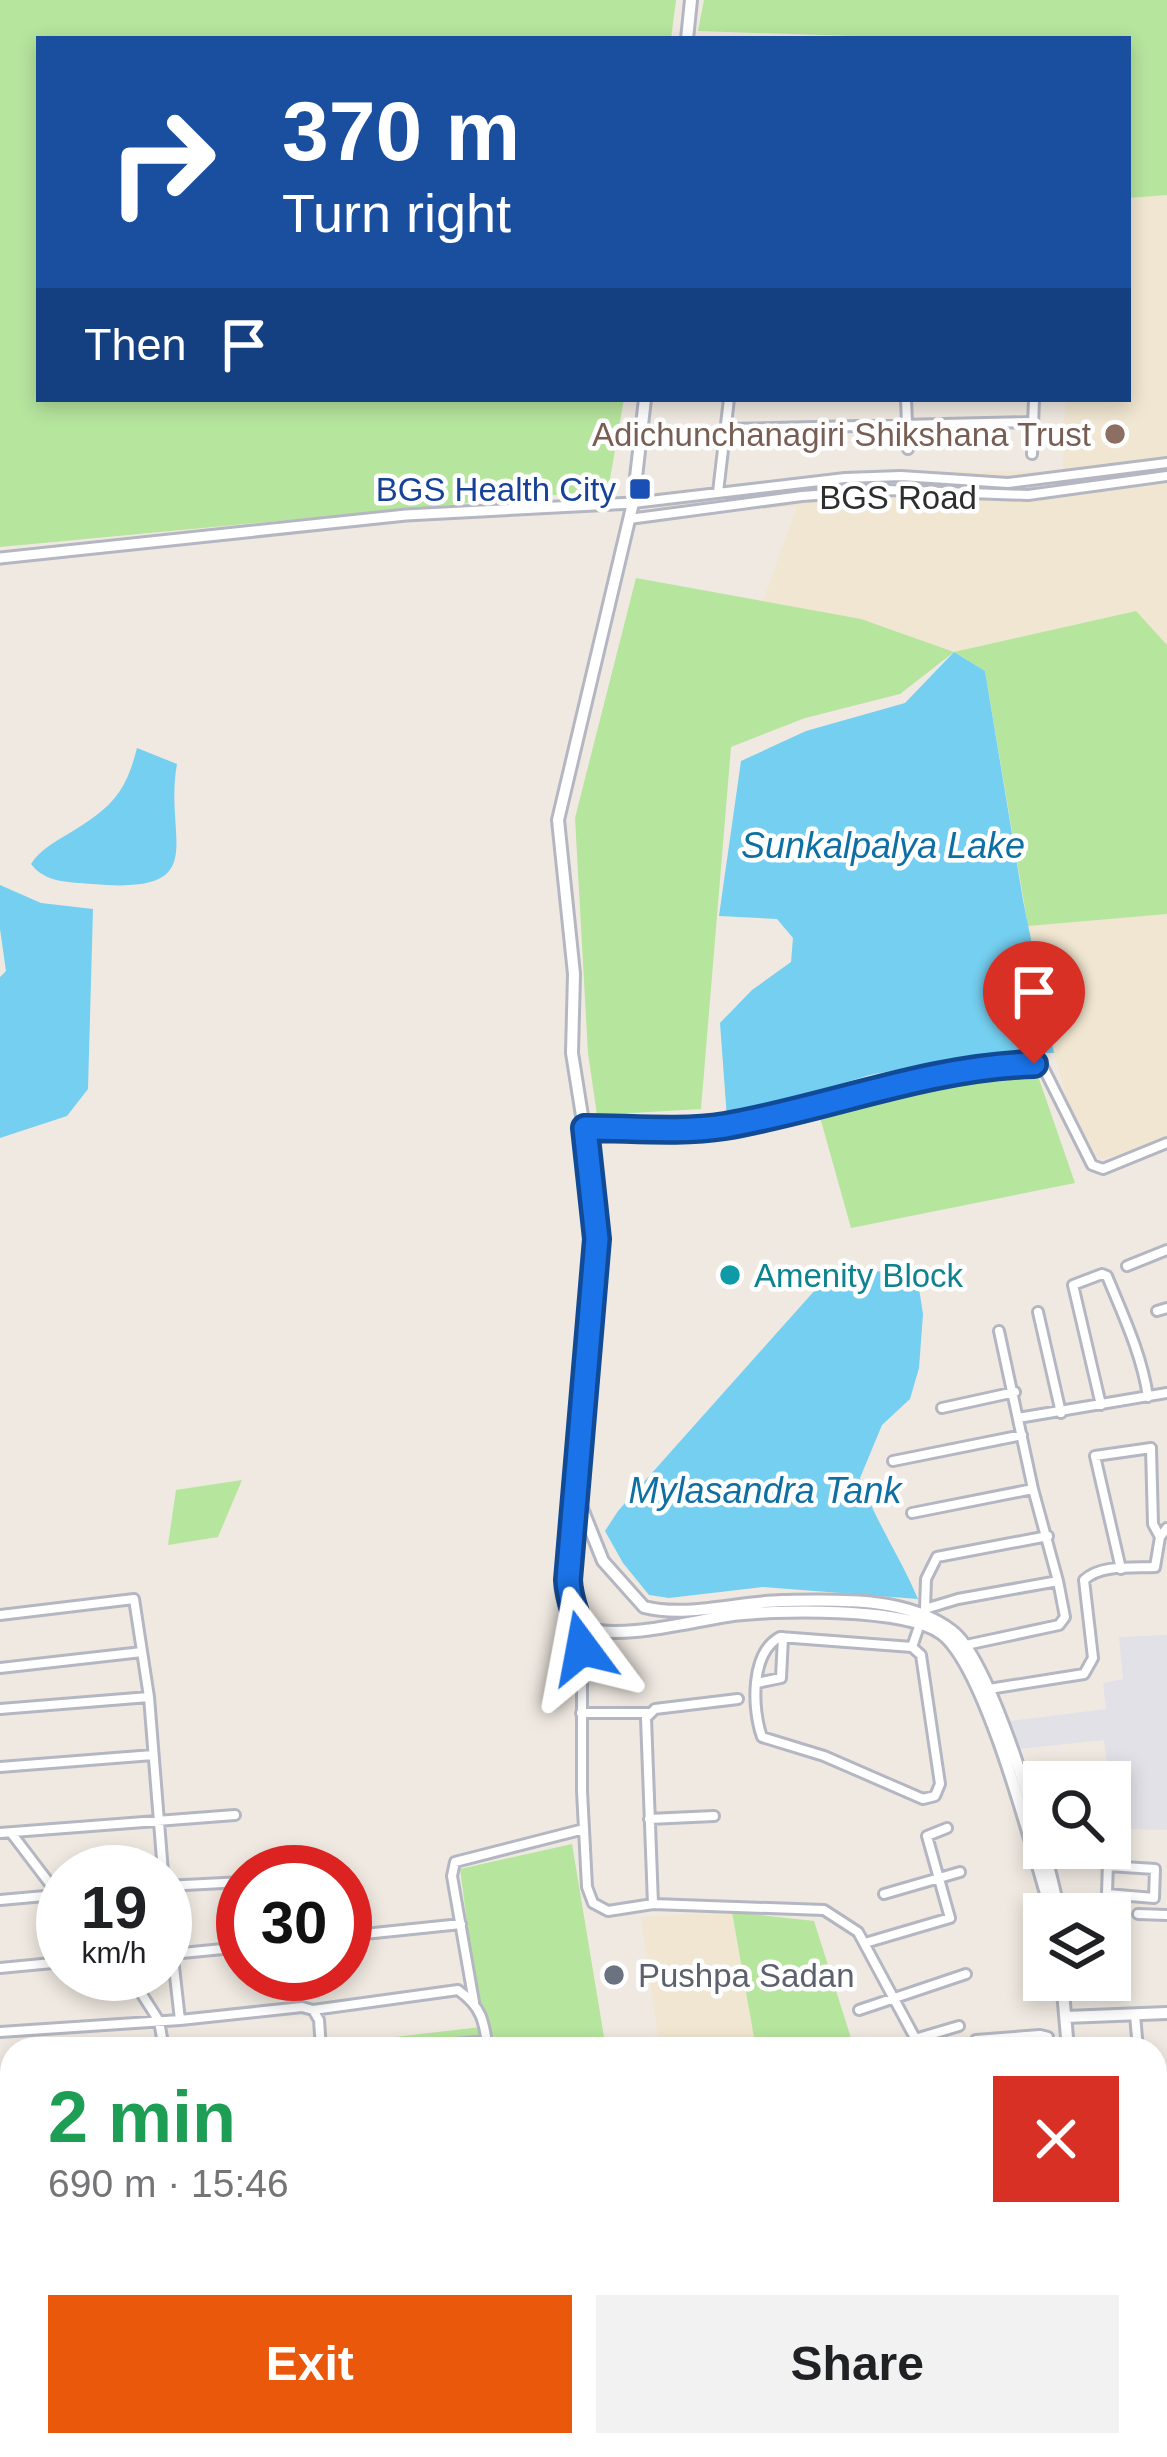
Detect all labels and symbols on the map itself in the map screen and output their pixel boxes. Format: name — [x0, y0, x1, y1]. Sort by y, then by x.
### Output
place label: Adichunchanagiri Shikshana Trust — [592, 416, 1091, 453]
marker: Adichunchanagiri Shikshana Trust — [1102, 421, 1128, 447]
place label: BGS Health City — [376, 471, 616, 508]
marker: BGS Health City — [627, 476, 653, 502]
street label: BGS Road — [819, 479, 977, 516]
water label: Sunkalpalya Lake — [741, 825, 1025, 866]
pin — [983, 941, 1085, 1064]
place label: Amenity Block — [754, 1257, 964, 1294]
marker: Amenity Block — [717, 1262, 743, 1288]
water label: Mylasandra Tank — [629, 1470, 903, 1511]
position arrow — [519, 1585, 645, 1711]
speed limit sign: 30 — [216, 1845, 372, 2001]
place label: Pushpa Sadan — [638, 1957, 855, 1994]
marker: Pushpa Sadan — [601, 1962, 627, 1988]

